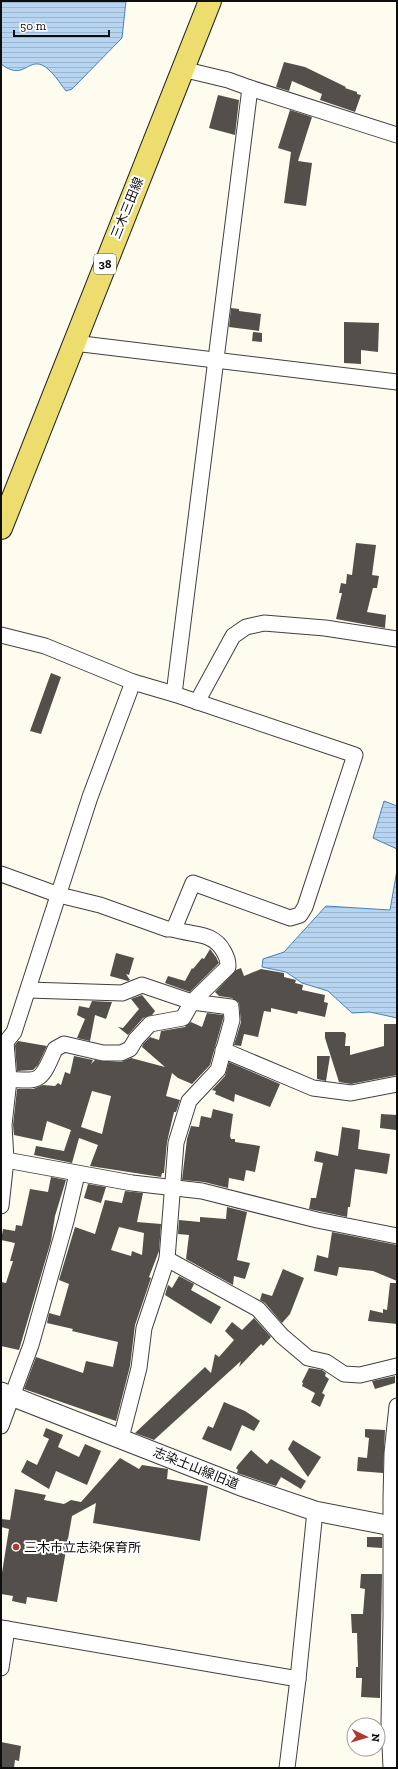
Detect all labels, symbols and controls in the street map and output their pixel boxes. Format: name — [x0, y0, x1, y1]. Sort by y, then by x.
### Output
scale bar — [14, 12, 109, 38]
text: 50 m — [20, 19, 47, 33]
street label: 三木三田線 — [108, 175, 146, 241]
road number: 38 — [94, 254, 116, 274]
street label: 志染土山線旧道 — [151, 1444, 241, 1492]
place label: 三木市立志染保育所 — [24, 1540, 141, 1555]
marker: 三木市立志染保育所 — [11, 1542, 21, 1552]
north arrow — [346, 1717, 386, 1757]
text: N — [369, 1733, 382, 1743]

